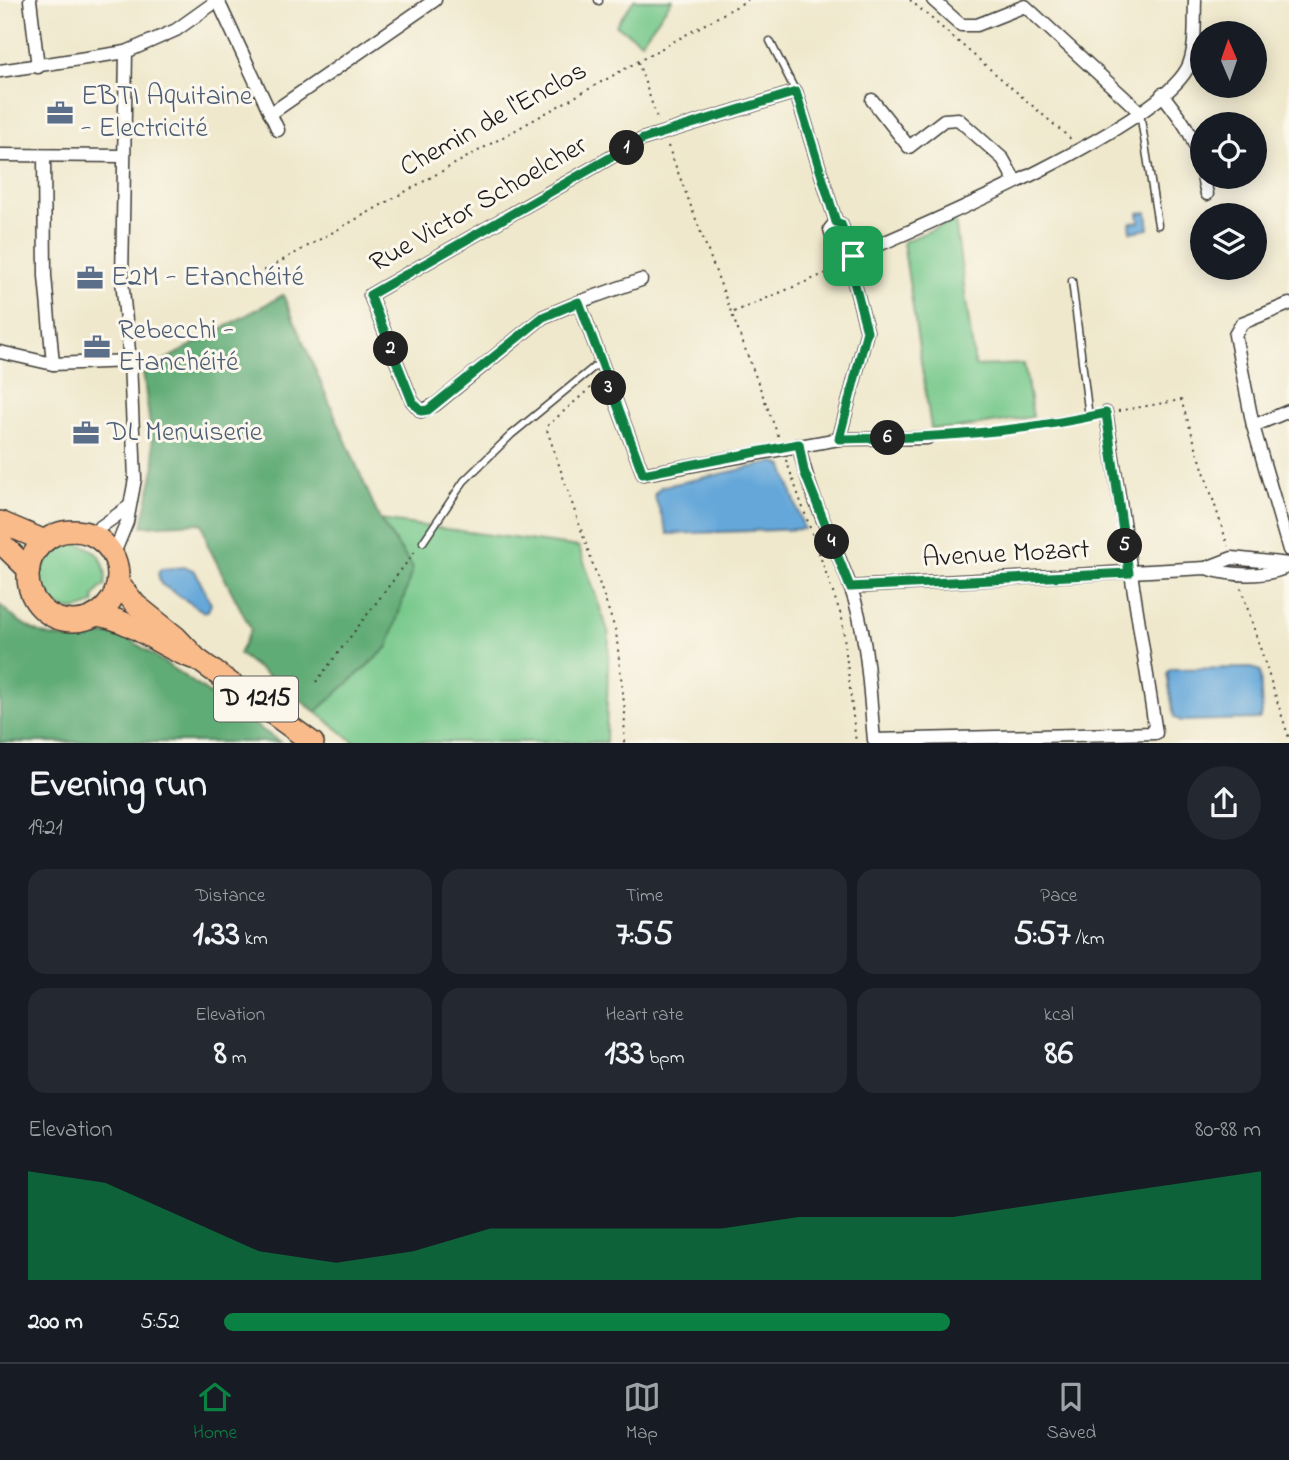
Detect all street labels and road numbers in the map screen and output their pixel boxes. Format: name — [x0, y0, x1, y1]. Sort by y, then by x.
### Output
street label: Chemin de l'Enclos — [393, 52, 595, 188]
street label: Rue Victor Schoelcher — [363, 126, 596, 284]
street label: Avenue Mozart — [921, 530, 1091, 580]
road number: D 1215 — [214, 677, 298, 722]

